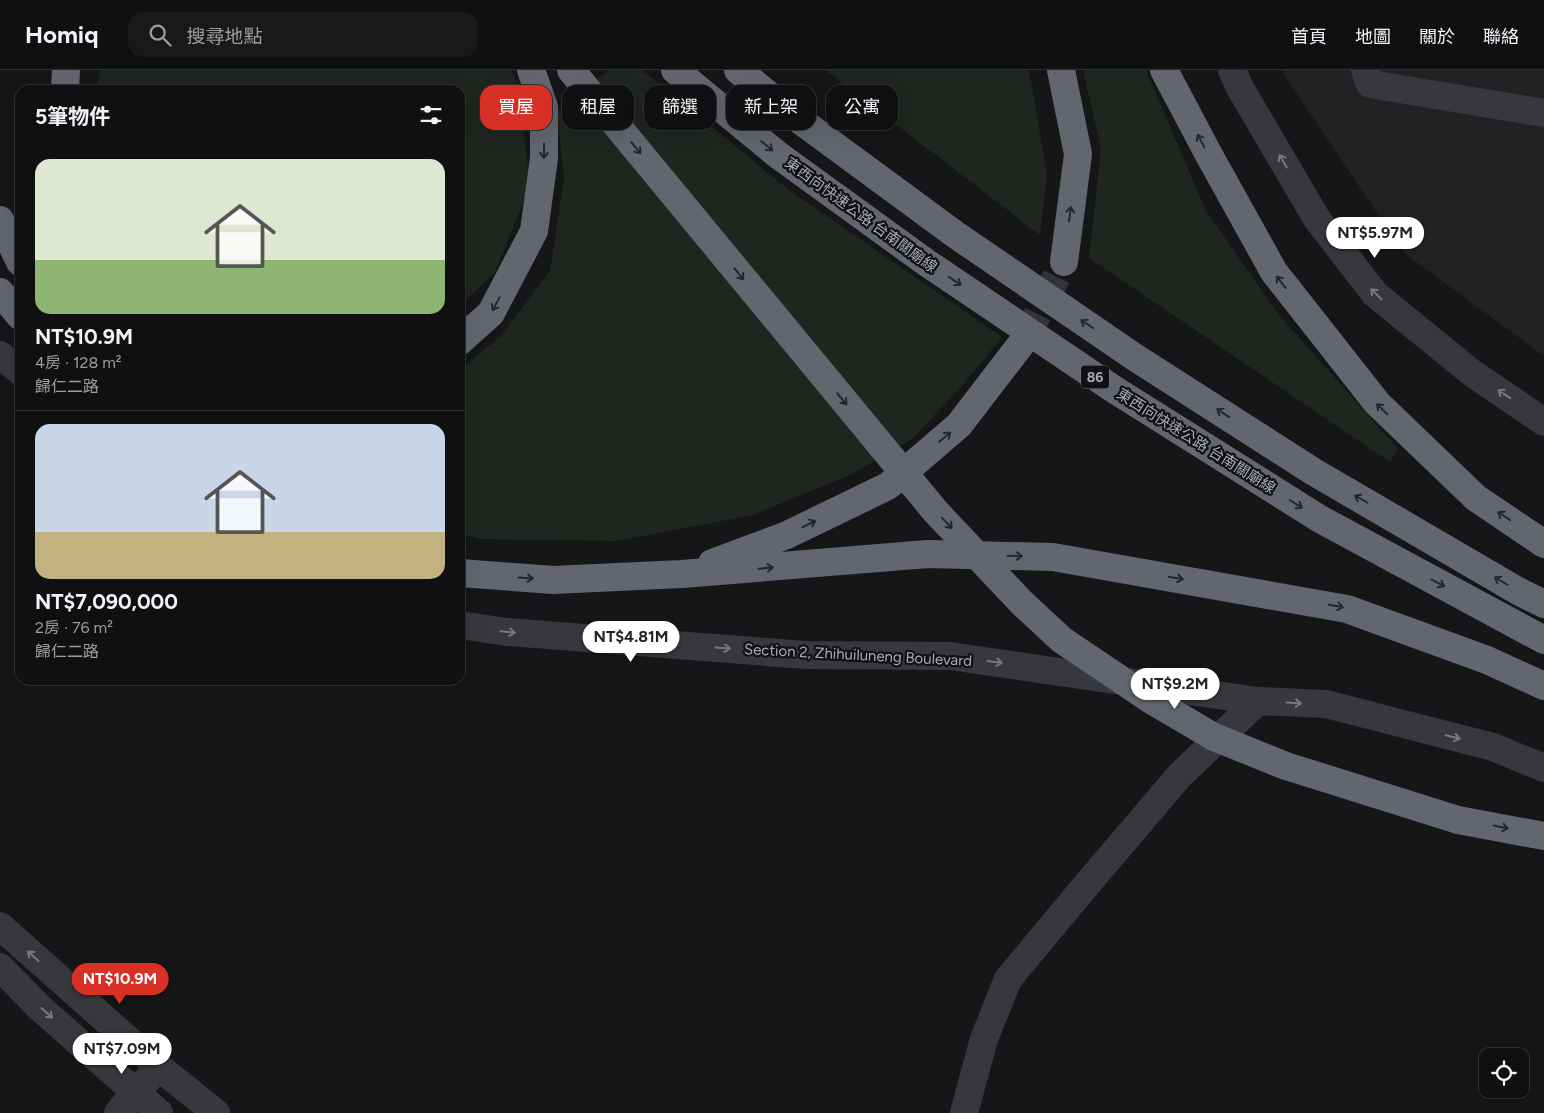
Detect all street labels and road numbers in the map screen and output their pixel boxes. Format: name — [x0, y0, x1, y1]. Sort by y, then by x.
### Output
street label: 東西向快速公路 台南關廟線 — [781, 154, 941, 276]
road number: 86 — [1081, 366, 1109, 388]
street label: 東西向快速公路 台南關廟線 — [1113, 385, 1279, 497]
street label: Section 2, Zhihuiluneng Boulevard — [743, 640, 973, 670]

